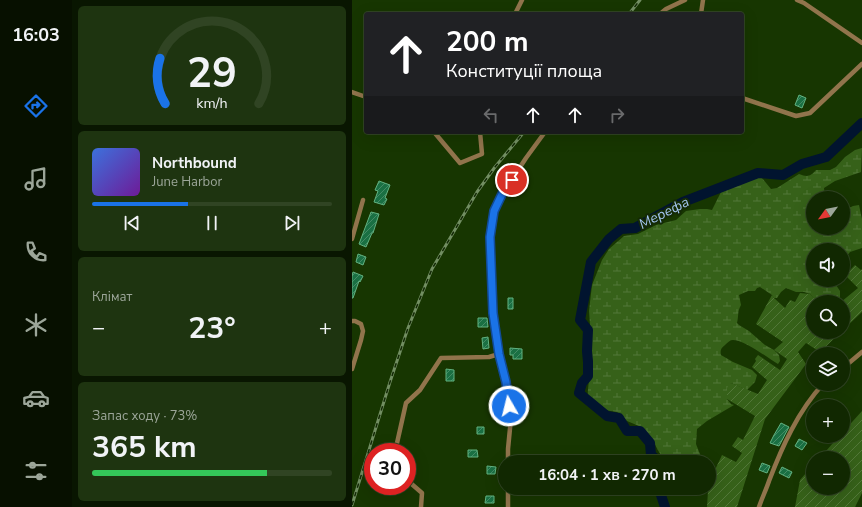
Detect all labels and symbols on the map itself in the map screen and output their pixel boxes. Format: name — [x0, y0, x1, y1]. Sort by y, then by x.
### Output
pin — [495, 163, 529, 197]
north arrow — [806, 191, 850, 235]
water label: Мерефа — [636, 192, 692, 234]
position arrow — [488, 385, 530, 427]
speed limit sign: 30 — [364, 443, 416, 495]

